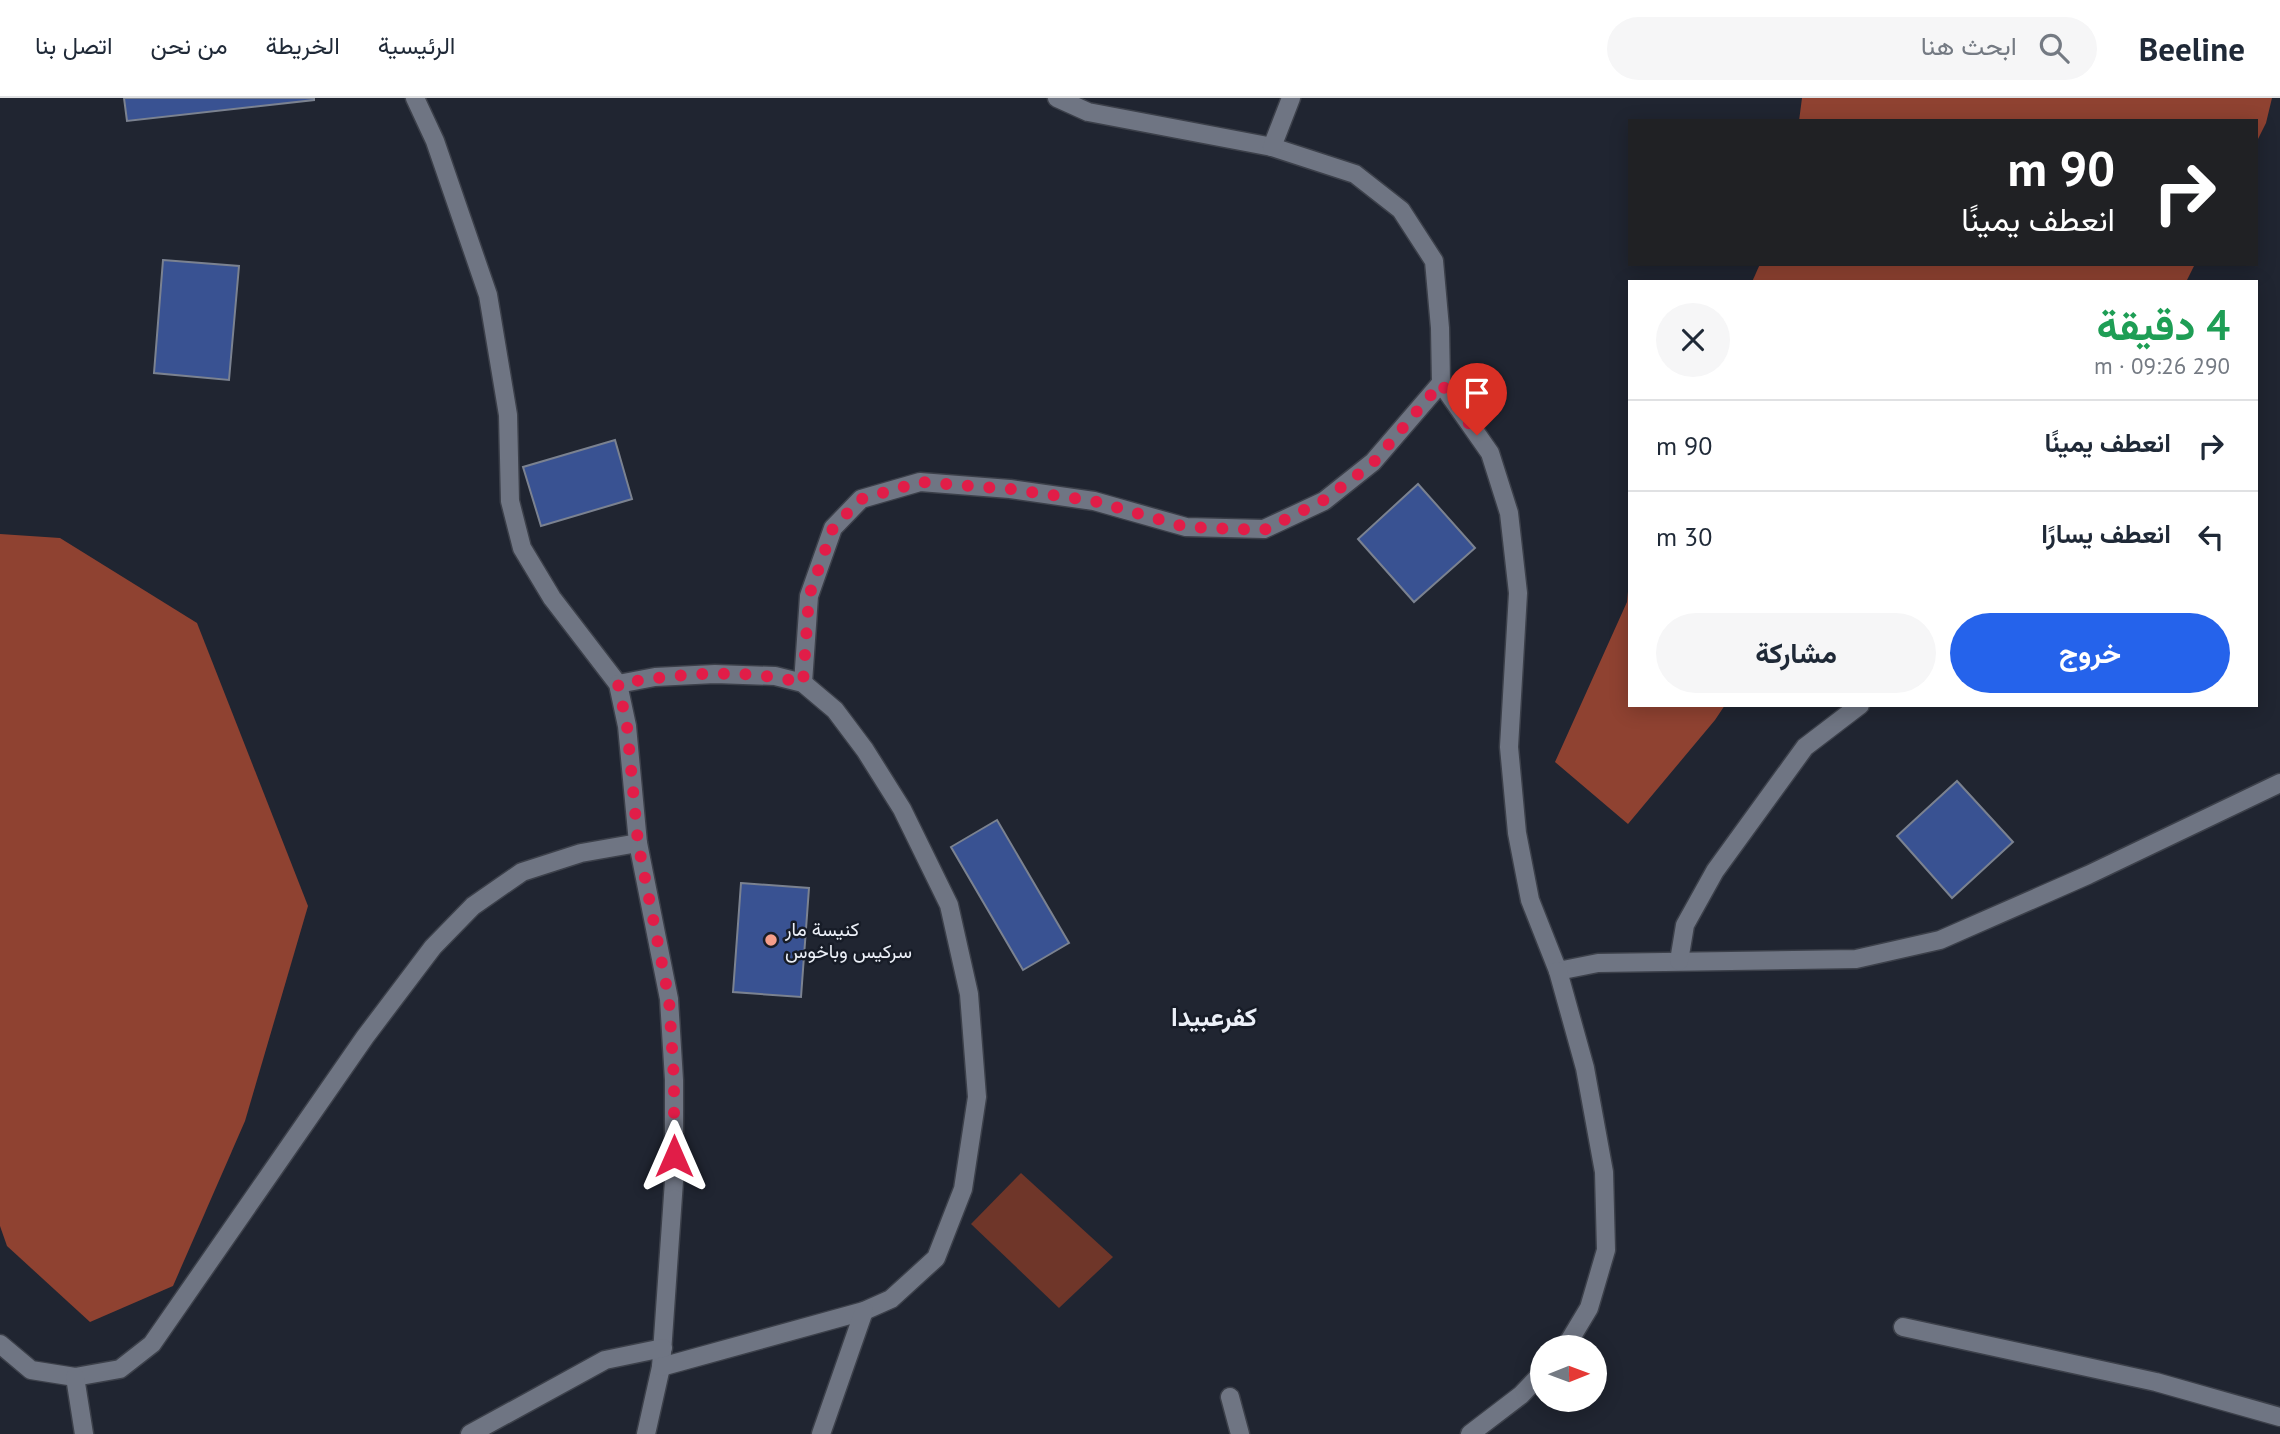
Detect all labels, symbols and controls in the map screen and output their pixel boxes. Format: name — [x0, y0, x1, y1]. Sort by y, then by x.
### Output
search box — [1607, 17, 2097, 80]
text: Beeline — [2139, 27, 2245, 70]
text: ابحث هنا — [1921, 29, 2017, 62]
icon: search — [2035, 29, 2073, 67]
text: اتصل بنا — [35, 30, 113, 61]
text: من نحن — [151, 30, 228, 61]
text: الخريطة — [266, 30, 340, 61]
text: الرئيسية — [378, 30, 455, 61]
text: 90 m — [2008, 136, 2115, 200]
icon: right — [2139, 147, 2230, 238]
text: انعطف يمينًا — [1961, 198, 2115, 240]
text: 4 دقيقة — [2097, 297, 2230, 352]
button: close — [1656, 303, 1730, 377]
text: 290 m · 09:26 — [2094, 351, 2230, 380]
pin — [1447, 363, 1507, 435]
icon: arrive — [1458, 374, 1496, 412]
text: انعطف يمينًا — [2045, 426, 2171, 459]
icon: right — [2192, 427, 2230, 465]
text: 90 m — [1656, 429, 1712, 462]
text: انعطف يسارًا — [2041, 517, 2171, 550]
icon: left — [2192, 518, 2230, 556]
text: 30 m — [1656, 520, 1712, 553]
button: مشاركة — [1656, 613, 1936, 693]
button: خروج — [1950, 613, 2230, 693]
place label: كنيسة مار سركيس وباخوس — [784, 917, 912, 963]
marker: كنيسة مار سركيس وباخوس — [763, 932, 779, 948]
district label: كفرعبيدا — [1171, 1000, 1257, 1033]
position arrow — [637, 1119, 711, 1193]
north arrow — [1530, 1335, 1606, 1412]
map controls — [1530, 1335, 1607, 1412]

